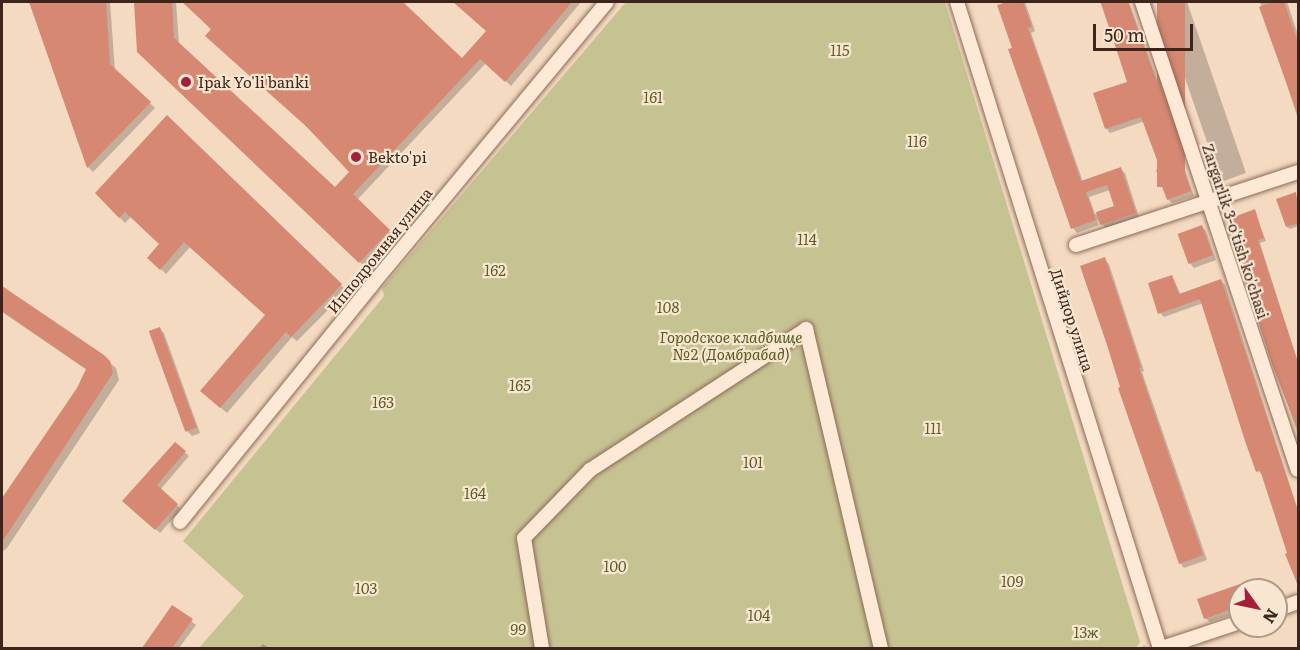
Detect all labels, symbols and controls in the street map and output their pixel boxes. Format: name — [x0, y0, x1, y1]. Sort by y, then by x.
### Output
scale bar — [1096, 12, 1196, 50]
text: 50 m — [1104, 21, 1145, 48]
park label: 115 — [830, 41, 850, 59]
place label: Ipak Yo'li banki — [198, 73, 309, 91]
marker: Ipak Yo'li banki — [179, 75, 193, 89]
park label: 161 — [643, 88, 663, 106]
park label: 116 — [907, 132, 927, 150]
street label: Zargarlik 3-o'tish ko'chasi — [1199, 141, 1273, 321]
place label: Bekto'pi — [368, 148, 427, 166]
marker: Bekto'pi — [349, 150, 363, 164]
street label: Ипподромная улица — [323, 184, 435, 316]
park label: 114 — [797, 230, 817, 248]
park label: 162 — [484, 261, 506, 279]
street label: Дийдор улица — [1048, 266, 1098, 374]
park label: 108 — [657, 298, 679, 316]
park label: Городское кладбище №2 (Домбрабад) — [660, 327, 802, 362]
park label: 165 — [509, 376, 531, 394]
park label: 163 — [372, 393, 394, 411]
park label: 111 — [924, 419, 942, 437]
park label: 101 — [743, 453, 763, 471]
park label: 164 — [464, 484, 486, 502]
park label: 100 — [604, 557, 626, 575]
park label: 109 — [1001, 572, 1023, 590]
north arrow — [1228, 578, 1288, 638]
park label: 103 — [355, 579, 377, 597]
text: N — [1258, 605, 1285, 629]
park label: 104 — [748, 606, 770, 624]
park label: 99 — [510, 620, 526, 638]
park label: 13ж — [1073, 623, 1099, 641]

